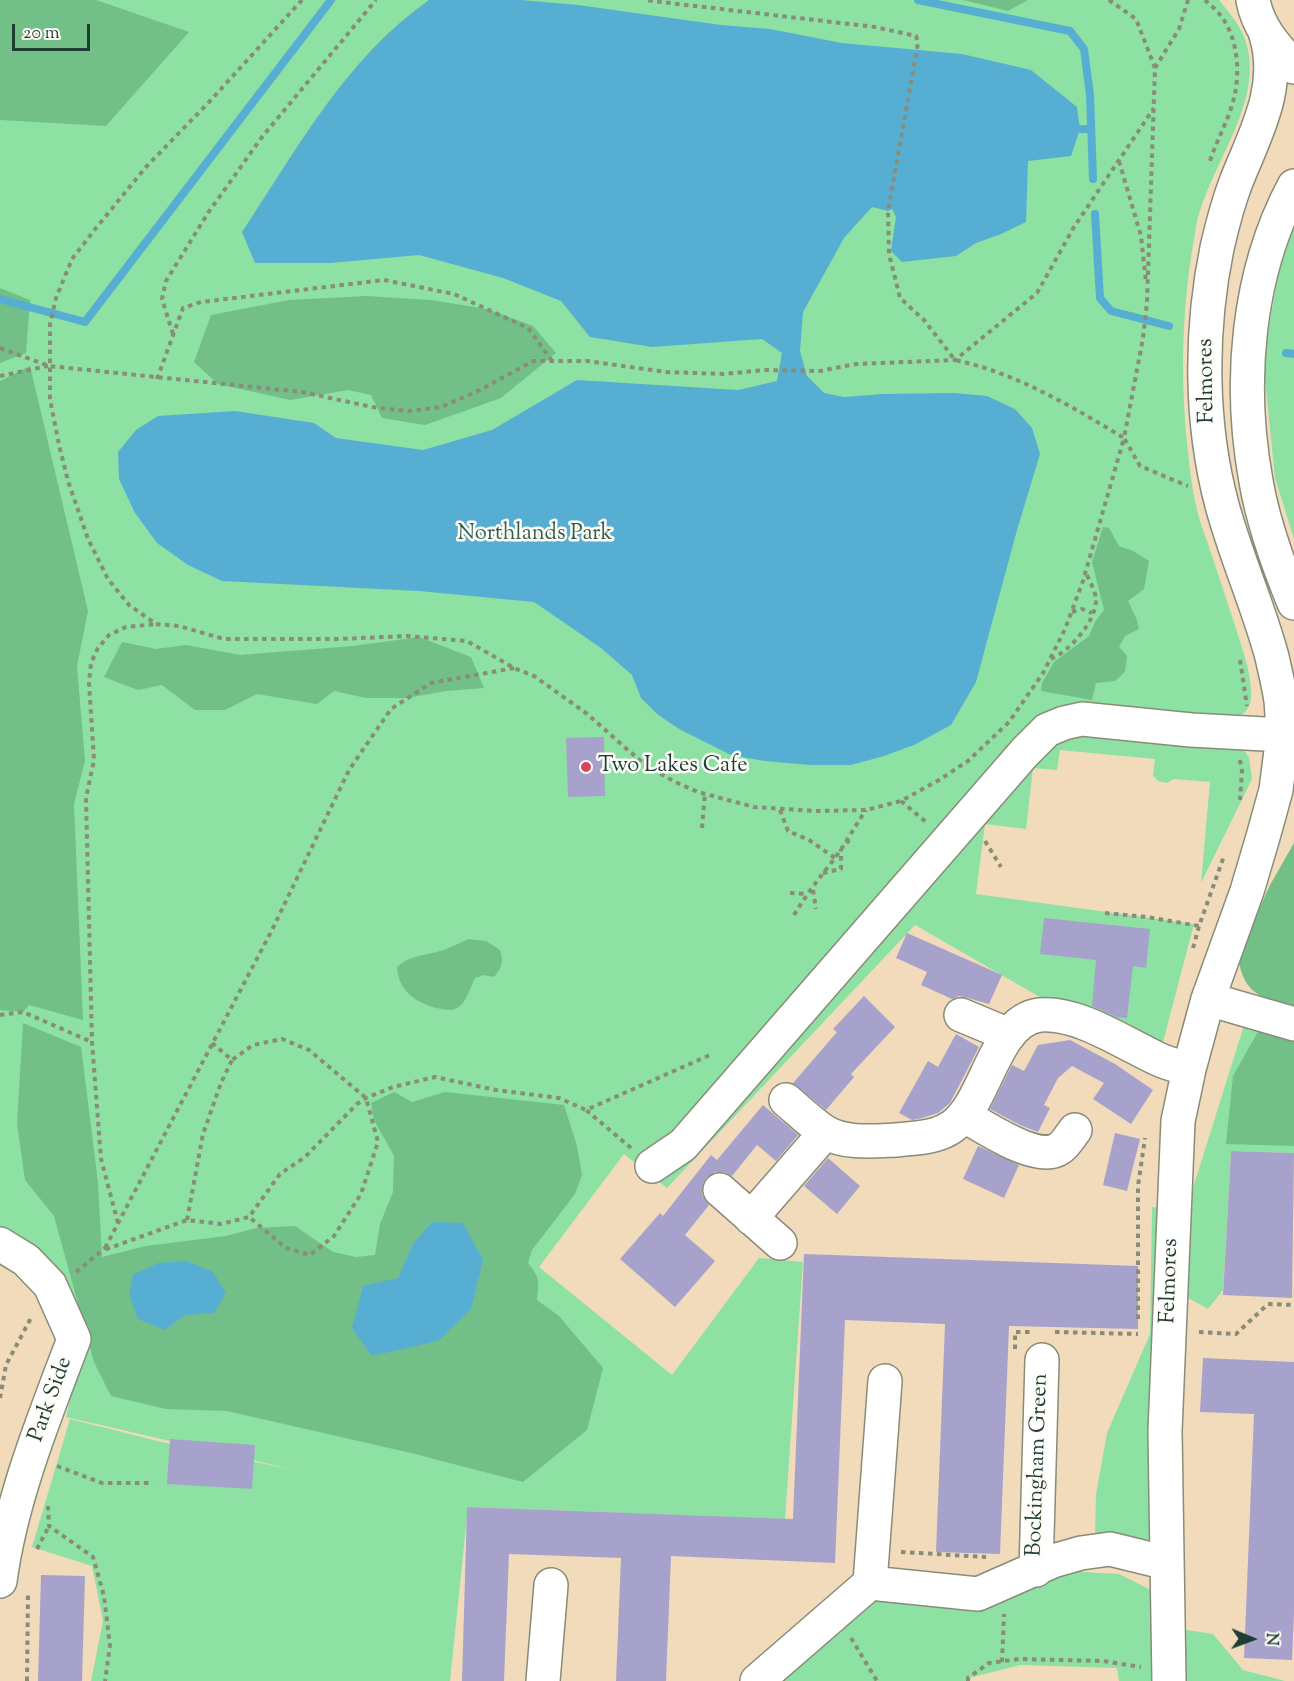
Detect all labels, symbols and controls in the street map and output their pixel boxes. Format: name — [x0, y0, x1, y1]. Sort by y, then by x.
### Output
scale bar — [15, 12, 93, 50]
text: 20 m — [23, 21, 60, 47]
street label: Felmores — [1194, 338, 1222, 424]
park label: Northlands Park — [458, 522, 612, 548]
place label: Two Lakes Cafe — [598, 754, 748, 780]
marker: Two Lakes Cafe — [579, 760, 593, 774]
street label: Felmores — [1156, 1238, 1186, 1324]
street label: Park Side — [24, 1354, 80, 1446]
street label: Bockingham Green — [1023, 1373, 1055, 1557]
north arrow — [1222, 1609, 1282, 1669]
text: N — [1259, 1633, 1282, 1646]

